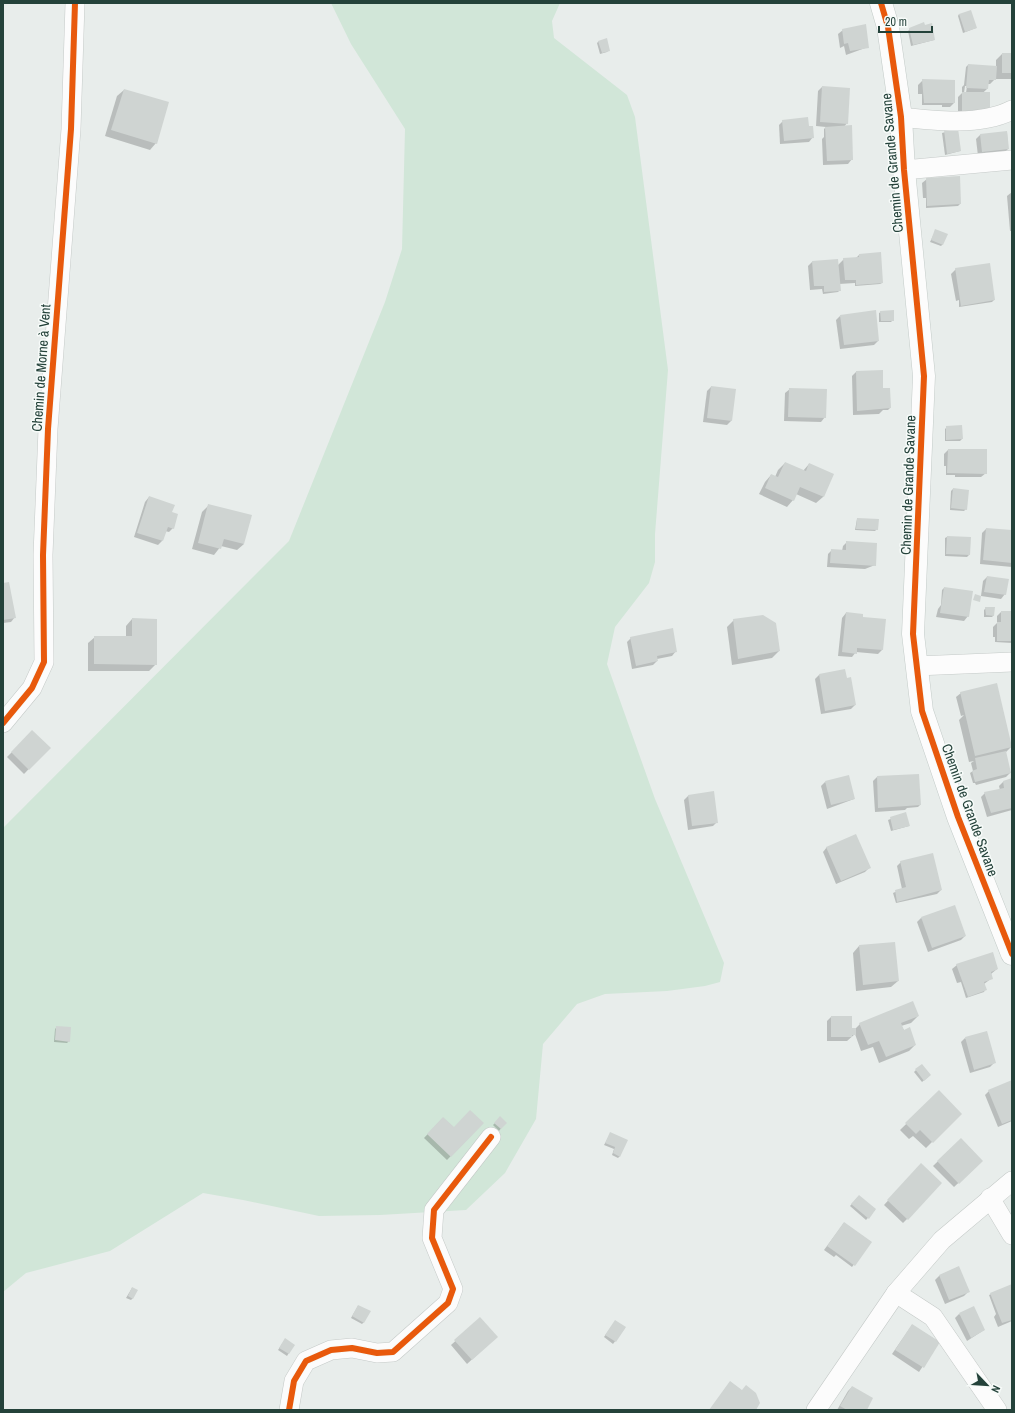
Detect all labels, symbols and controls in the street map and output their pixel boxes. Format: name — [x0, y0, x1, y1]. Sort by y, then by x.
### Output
scale bar — [879, 8, 932, 34]
text: 20 m — [885, 14, 907, 30]
street label: Chemin de Grande Savane — [877, 93, 907, 233]
street label: Chemin de Morne à Vent — [28, 304, 54, 432]
street label: Chemin de Grande Savane — [897, 415, 919, 555]
street label: Chemin de Grande Savane — [938, 741, 1002, 879]
north arrow — [967, 1365, 1007, 1405]
text: N — [988, 1383, 1004, 1395]

